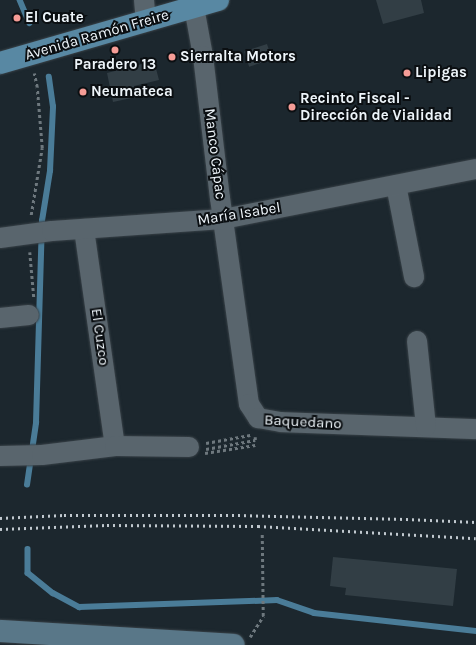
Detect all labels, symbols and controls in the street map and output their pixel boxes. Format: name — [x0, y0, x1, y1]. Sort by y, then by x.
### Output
street label: Avenida Ramón Freire — [23, 6, 171, 64]
place label: El Cuate — [25, 9, 84, 27]
marker: El Cuate — [12, 13, 22, 23]
marker: Paradero 13 — [110, 45, 120, 55]
place label: Sierralta Motors — [180, 48, 296, 66]
marker: Sierralta Motors — [167, 52, 177, 62]
place label: Paradero 13 — [74, 56, 156, 74]
place label: Lipigas — [415, 64, 467, 82]
marker: Lipigas — [402, 68, 412, 78]
place label: Neumateca — [91, 83, 173, 101]
marker: Neumateca — [78, 87, 88, 97]
place label: Recinto Fiscal - Dirección de Vialidad — [300, 89, 452, 124]
marker: Recinto Fiscal - Dirección de Vialidad — [287, 102, 297, 112]
street label: Manco Cápac — [200, 107, 230, 201]
street label: María Isabel — [196, 199, 282, 229]
street label: El Cuzco — [87, 307, 113, 367]
street label: Baquedano — [264, 411, 342, 433]

